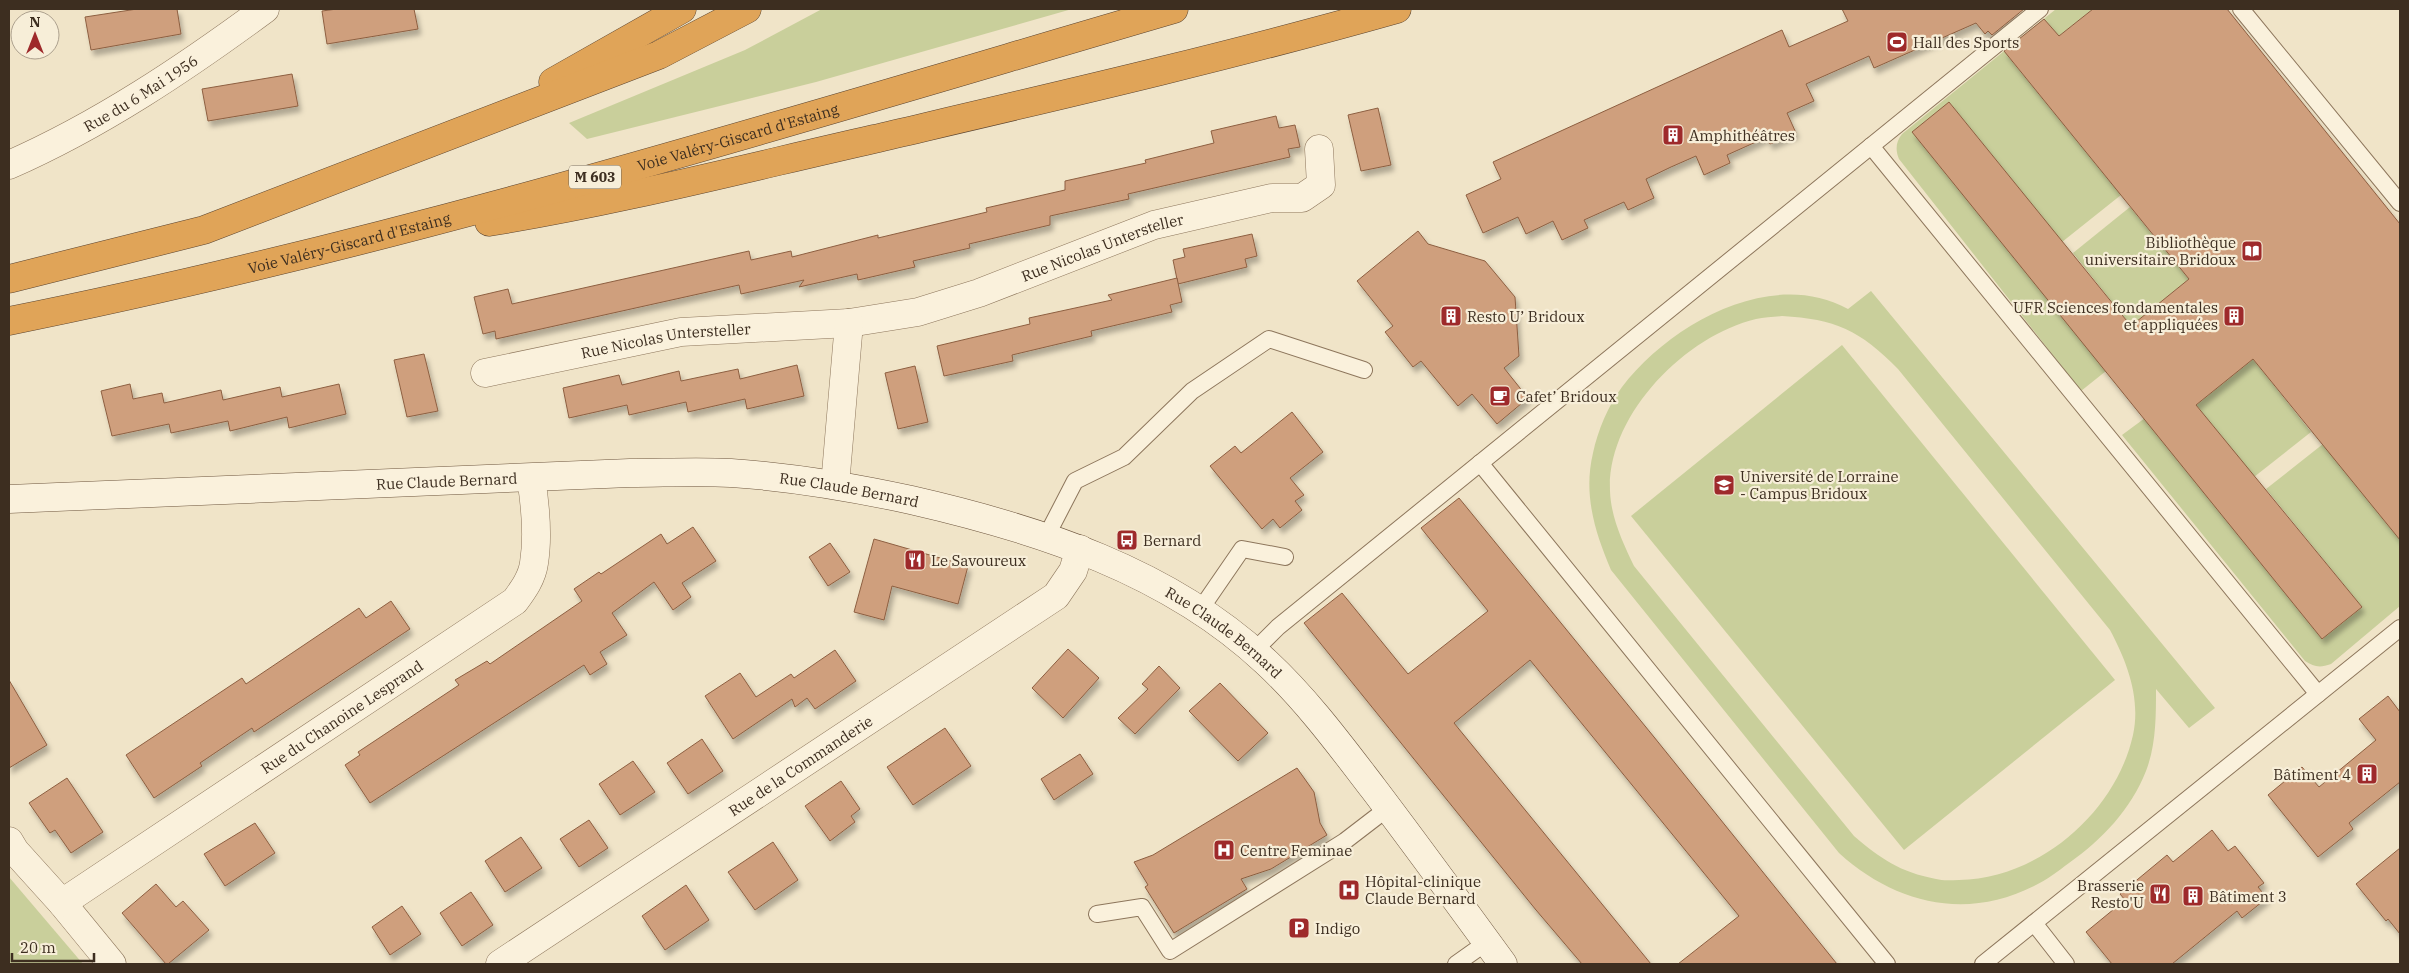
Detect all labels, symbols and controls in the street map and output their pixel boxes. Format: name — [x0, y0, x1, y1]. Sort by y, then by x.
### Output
north arrow — [10, 10, 60, 60]
text: N — [29, 13, 41, 31]
sports icon: Hall des Sports — [1885, 30, 1909, 54]
place label: Hall des Sports — [1913, 33, 2019, 52]
street label: Rue du 6 Mai 1956 — [80, 50, 201, 136]
street label: Voie Valéry-Giscard d'Estaing — [635, 99, 841, 175]
building icon: Amphithéâtres — [1661, 123, 1685, 147]
place label: Amphithéâtres — [1689, 126, 1795, 145]
road number: M 603 — [569, 166, 621, 188]
street label: Voie Valéry-Giscard d'Estaing — [246, 208, 453, 277]
street label: Rue Nicolas Untersteller — [1018, 209, 1186, 285]
place label: Bibliothèque universitaire Bridoux — [2085, 233, 2236, 269]
library icon: Bibliothèque universitaire Bridoux — [2240, 239, 2264, 263]
place label: UFR Sciences fondamentales et appliquées — [2013, 298, 2218, 334]
building icon: Resto U’ Bridoux — [1439, 304, 1463, 328]
building icon: UFR Sciences fondamentales et appliquées — [2222, 304, 2246, 328]
place label: Resto U’ Bridoux — [1467, 307, 1585, 326]
street label: Rue Nicolas Untersteller — [579, 319, 751, 362]
cafe icon: Cafet’ Bridoux — [1488, 384, 1512, 408]
place label: Cafet’ Bridoux — [1516, 387, 1617, 406]
place label: Université de Lorraine - Campus Bridoux — [1740, 467, 1899, 503]
street label: Rue Claude Bernard — [376, 468, 518, 493]
street label: Rue Claude Bernard — [778, 468, 921, 511]
school or university icon: Université de Lorraine - Campus Bridoux — [1712, 473, 1736, 497]
bus stop icon: Bernard — [1115, 528, 1139, 552]
place label: Bernard — [1143, 531, 1201, 550]
restaurant icon: Le Savoureux — [903, 548, 927, 572]
place label: Le Savoureux — [931, 551, 1026, 570]
street label: Rue Claude Bernard — [1162, 582, 1286, 682]
street label: Rue du Chanoine Lesprand — [257, 656, 426, 778]
street label: Rue de la Commanderie — [725, 711, 876, 820]
building icon: Bâtiment 4 — [2355, 762, 2379, 786]
place label: Bâtiment 4 — [2273, 765, 2351, 784]
hospital icon: Centre Feminae — [1212, 838, 1236, 862]
place label: Centre Feminae — [1240, 841, 1352, 860]
place label: Hôpital-clinique Claude Bernard — [1365, 872, 1481, 908]
place label: Brasserie Resto'U — [2077, 876, 2144, 912]
hospital icon: Hôpital-clinique Claude Bernard — [1337, 878, 1361, 902]
restaurant icon: Brasserie Resto'U — [2148, 882, 2172, 906]
building icon: Bâtiment 3 — [2181, 884, 2205, 908]
place label: Bâtiment 3 — [2209, 887, 2287, 906]
parking icon: Indigo — [1287, 916, 1311, 940]
place label: Indigo — [1315, 919, 1360, 938]
scale bar — [12, 930, 95, 962]
text: 20 m — [20, 938, 56, 957]

